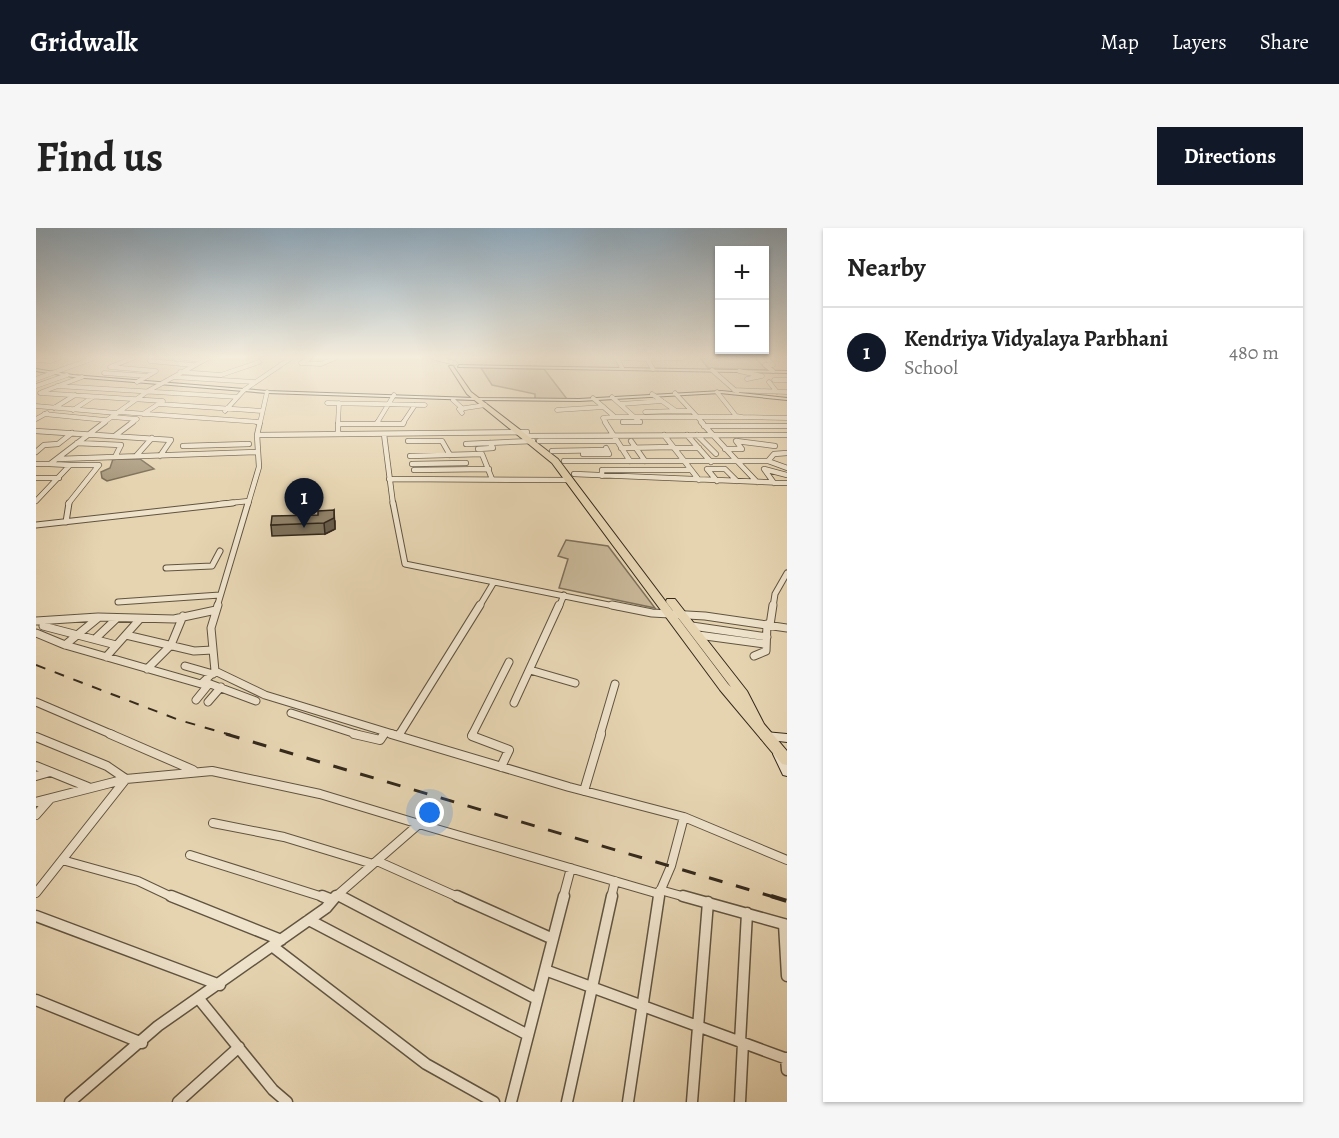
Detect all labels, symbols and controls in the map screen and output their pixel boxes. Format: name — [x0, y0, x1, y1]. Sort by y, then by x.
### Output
text: Gridwalk — [30, 23, 138, 61]
text: Map — [1100, 28, 1139, 56]
text: Layers — [1172, 28, 1227, 56]
text: Share — [1260, 28, 1309, 56]
button: Directions — [1157, 127, 1303, 185]
text: Find us — [36, 128, 163, 185]
map controls — [715, 246, 769, 354]
button: + — [715, 246, 769, 300]
text: Nearby — [847, 250, 926, 285]
button: − — [715, 300, 769, 354]
text: Kendriya Vidyalaya Parbhani — [904, 324, 1168, 354]
text: 1 — [863, 339, 870, 366]
text: 480 m — [1229, 339, 1279, 366]
text: School — [904, 354, 958, 381]
pin: 1 — [284, 478, 324, 528]
your location — [415, 798, 444, 827]

